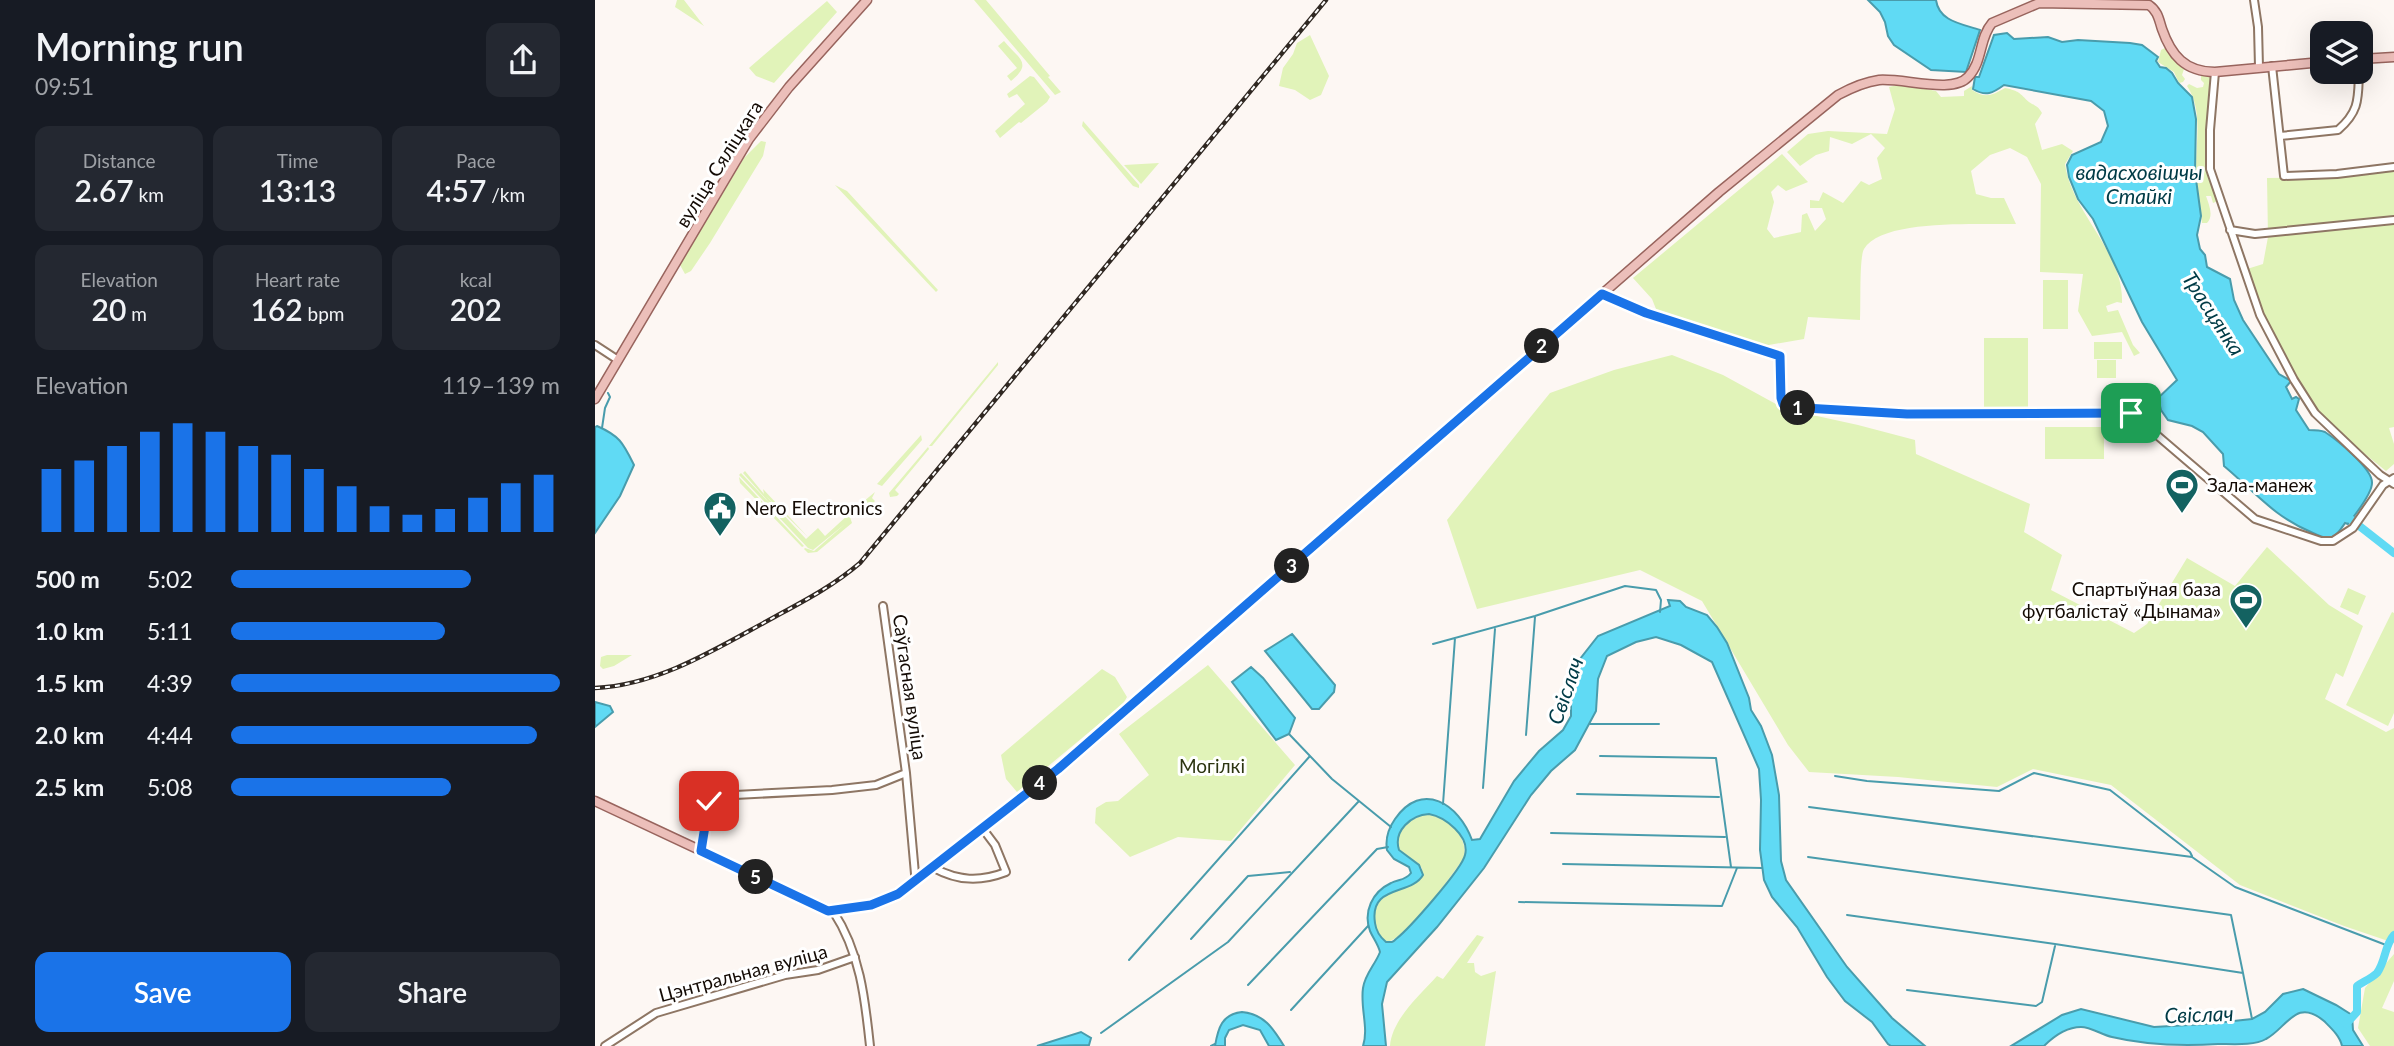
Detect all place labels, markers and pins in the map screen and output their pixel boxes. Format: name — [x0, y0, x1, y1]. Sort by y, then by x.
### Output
pin: 2 — [1525, 328, 1559, 364]
pin — [2101, 383, 2161, 443]
pin: 1 — [1781, 390, 1815, 426]
sports icon: Зала-манеж — [2163, 466, 2201, 515]
place label: Зала-манеж — [2207, 473, 2313, 496]
public building icon: Nero Electronics — [701, 489, 739, 538]
place label: Nero Electronics — [745, 496, 882, 519]
pin: 3 — [1275, 548, 1309, 584]
place label: Спартыўная база футбалістаў «Дынама» — [2022, 577, 2221, 622]
sports icon: Спартыўная база футбалістаў «Дынама» — [2227, 581, 2265, 630]
pin: 4 — [1023, 766, 1057, 800]
pin — [679, 771, 739, 831]
pin: 5 — [739, 860, 773, 894]

